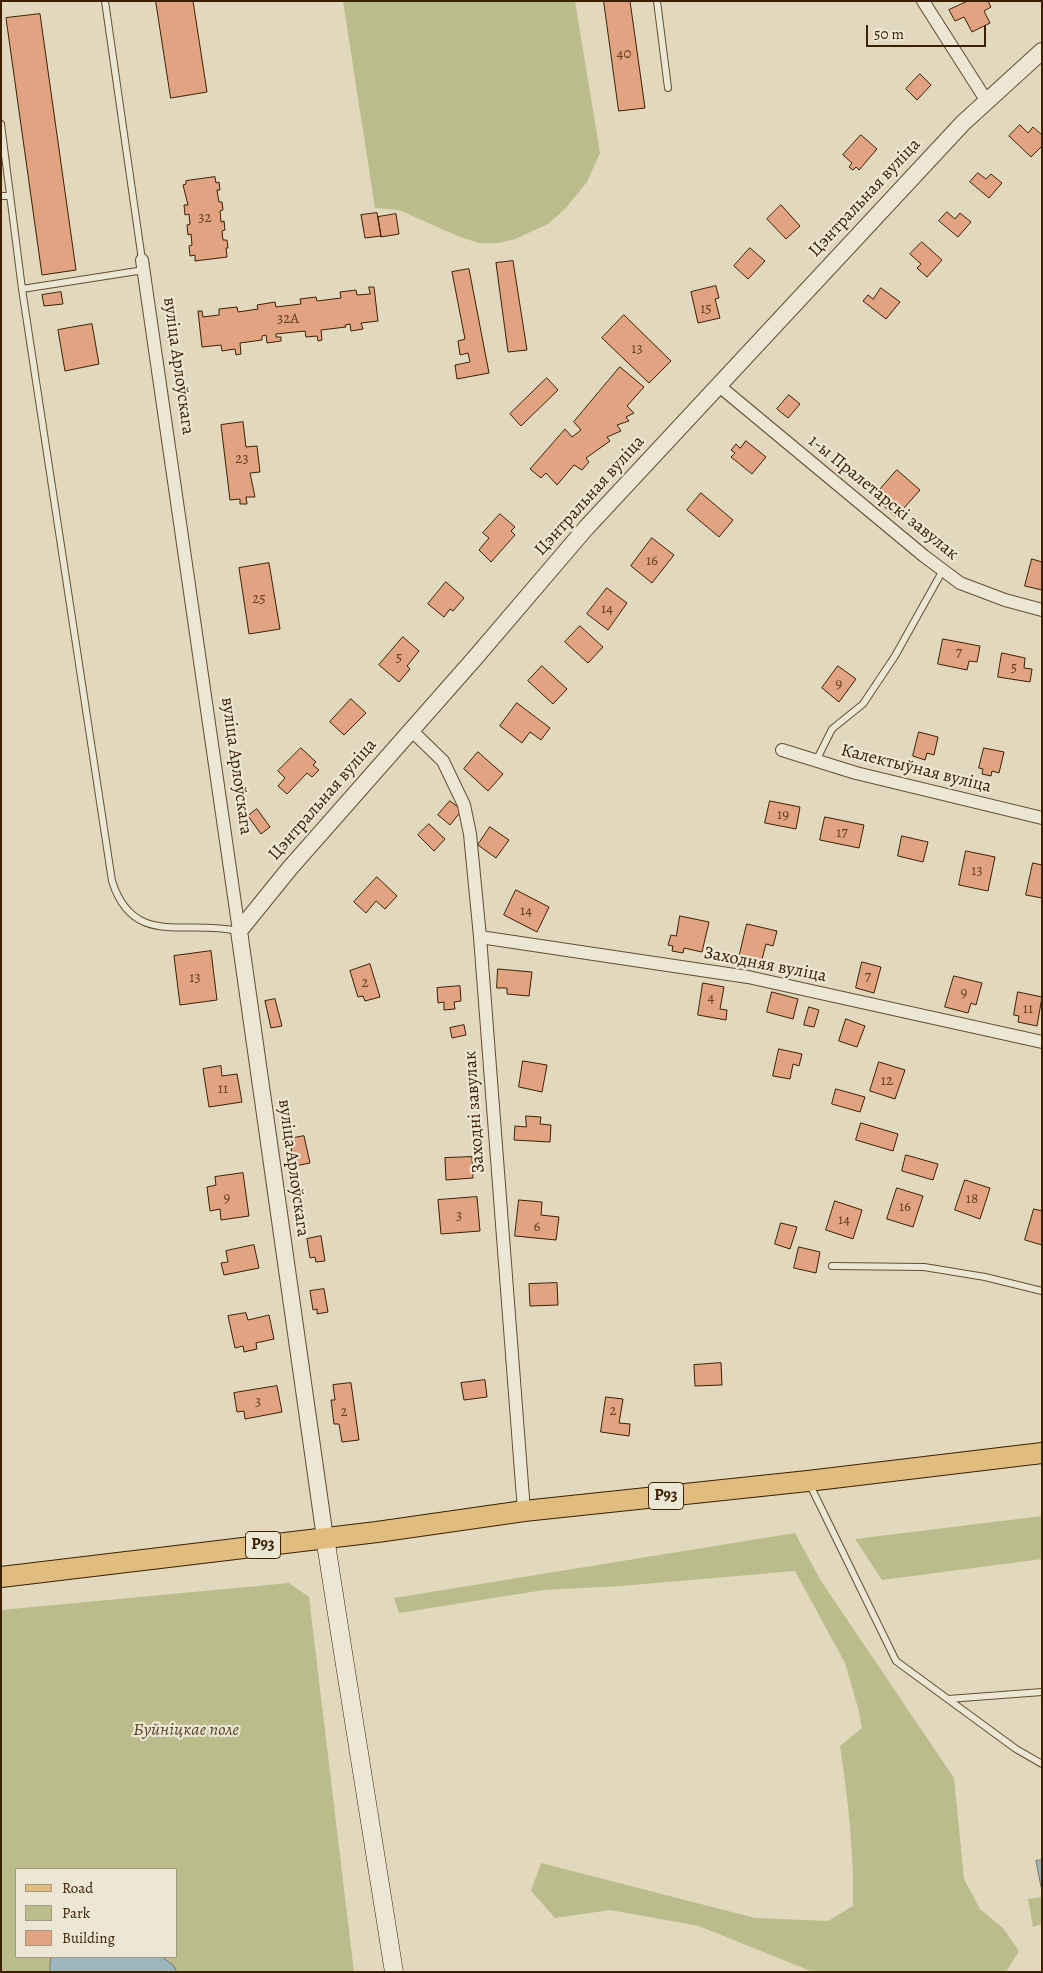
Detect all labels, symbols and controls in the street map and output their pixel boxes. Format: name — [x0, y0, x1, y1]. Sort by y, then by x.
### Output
scale bar — [868, 15, 988, 47]
text: 50 m — [874, 24, 904, 44]
house number: 40 — [617, 45, 631, 63]
street label: Цэнтральная вуліца — [805, 134, 925, 262]
house number: 32 — [198, 209, 212, 227]
street label: вуліца Арлоўскага — [158, 296, 198, 436]
house number: 15 — [700, 300, 712, 318]
house number: 32А — [277, 310, 299, 328]
house number: 13 — [631, 340, 643, 358]
street label: Цэнтральная вуліца — [530, 431, 650, 561]
street label: 1-ы Пралетарскі завулак — [803, 431, 963, 565]
house number: 23 — [235, 450, 249, 468]
house number: 16 — [646, 552, 658, 570]
house number: 25 — [252, 590, 266, 608]
house number: 14 — [601, 600, 613, 618]
house number: 7 — [956, 644, 962, 662]
house number: 5 — [396, 649, 402, 667]
house number: 5 — [1011, 659, 1017, 677]
house number: 9 — [836, 675, 842, 693]
street label: вуліца Арлоўскага — [216, 696, 256, 836]
street label: Цэнтральная вуліца — [264, 735, 382, 865]
street label: Калектыўная вуліца — [839, 740, 993, 798]
house number: 19 — [777, 806, 789, 824]
house number: 17 — [836, 824, 848, 842]
house number: 13 — [971, 862, 983, 880]
house number: 14 — [520, 902, 532, 920]
street label: Заходняя вуліца — [702, 943, 828, 987]
house number: 7 — [865, 968, 871, 986]
house number: 13 — [189, 969, 201, 987]
house number: 2 — [361, 974, 369, 992]
house number: 9 — [961, 984, 967, 1002]
house number: 4 — [708, 989, 714, 1007]
house number: 11 — [1023, 1000, 1033, 1018]
street label: Заходні завулак — [460, 1050, 490, 1174]
house number: 12 — [881, 1072, 893, 1090]
house number: 11 — [218, 1080, 228, 1098]
street label: вуліца Арлоўскага — [273, 1098, 313, 1238]
house number: 9 — [224, 1189, 230, 1207]
house number: 18 — [966, 1190, 978, 1208]
house number: 16 — [899, 1198, 911, 1216]
house number: 3 — [456, 1207, 462, 1225]
house number: 14 — [838, 1211, 850, 1229]
house number: 6 — [534, 1218, 540, 1236]
house number: 3 — [255, 1393, 261, 1411]
house number: 2 — [609, 1402, 617, 1420]
house number: 2 — [340, 1403, 348, 1421]
road number: Р93 — [648, 1482, 684, 1510]
road number: Р93 — [246, 1532, 280, 1558]
park label: Буйніцкае поле — [133, 1720, 239, 1742]
legend — [15, 1868, 178, 1958]
text: Road — [62, 1878, 93, 1898]
text: Park — [62, 1903, 90, 1923]
text: Building — [62, 1928, 115, 1948]

